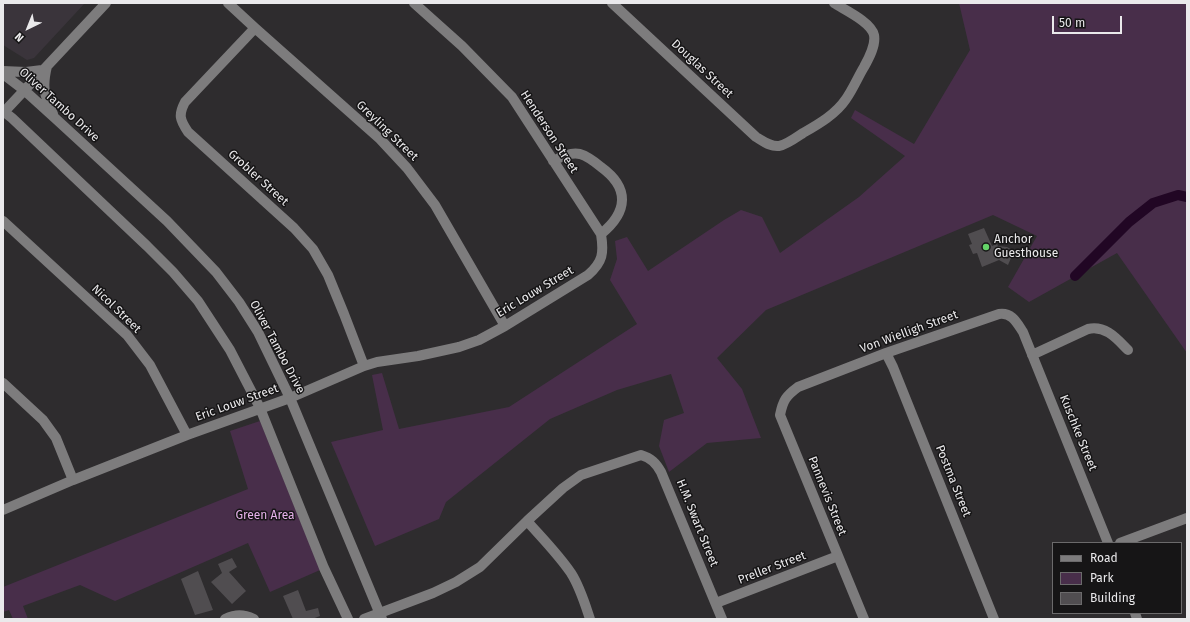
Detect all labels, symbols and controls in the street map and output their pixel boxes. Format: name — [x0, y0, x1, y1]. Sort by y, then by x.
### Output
north arrow — [8, 8, 48, 48]
scale bar — [1054, 8, 1124, 34]
text: 50 m — [1059, 16, 1085, 30]
text: N — [12, 30, 27, 44]
street label: Douglas Street — [668, 37, 736, 101]
street label: Oliver Tambo Drive — [16, 65, 102, 145]
street label: Henderson Street — [517, 88, 581, 176]
street label: Greyling Street — [353, 98, 421, 164]
street label: Grobler Street — [225, 147, 291, 209]
place label: Anchor Guesthouse — [994, 233, 1058, 261]
marker: Anchor Guesthouse — [981, 242, 991, 252]
street label: Eric Louw Street — [494, 263, 576, 321]
street label: Nicol Street — [88, 282, 144, 336]
street label: Oliver Tambo Drive — [246, 298, 308, 396]
street label: Von Wielligh Street — [858, 308, 960, 356]
street label: Eric Louw Street — [194, 381, 280, 425]
street label: Kuschke Street — [1056, 393, 1100, 473]
street label: Postma Street — [932, 443, 974, 519]
street label: Pannevis Street — [805, 454, 849, 538]
street label: H.M. Swart Street — [673, 477, 721, 569]
park label: Green Area — [235, 509, 295, 523]
legend — [1052, 542, 1182, 614]
street label: Preller Street — [736, 548, 808, 588]
text: Road — [1090, 551, 1118, 565]
text: Park — [1090, 571, 1114, 585]
text: Building — [1090, 591, 1135, 605]

